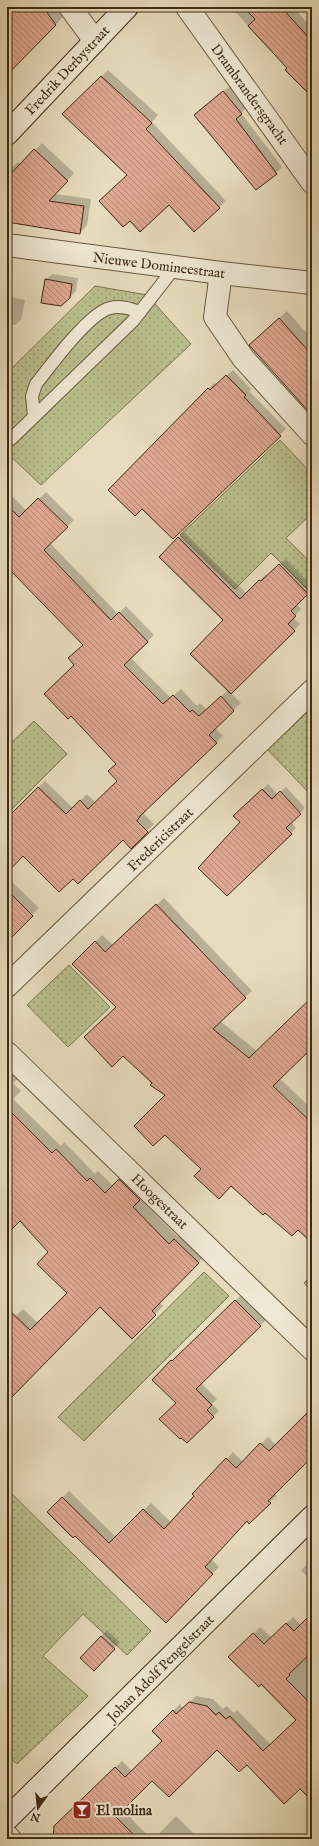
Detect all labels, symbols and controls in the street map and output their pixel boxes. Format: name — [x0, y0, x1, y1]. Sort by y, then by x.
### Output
street label: Fredrik Derbystraat — [22, 22, 114, 119]
street label: Drambrandersgracht — [207, 41, 292, 149]
street label: Nieuwe Domineestraat — [92, 249, 226, 283]
street label: Fredericistraat — [124, 804, 197, 876]
street label: Hoogestraat — [127, 1170, 192, 1234]
street label: Johan Adolf Pengelstraat — [102, 1611, 218, 1728]
north arrow — [18, 1788, 58, 1828]
bar icon: El molina — [71, 1799, 93, 1821]
place label: El molina — [96, 1802, 153, 1820]
text: N — [29, 1809, 43, 1825]

